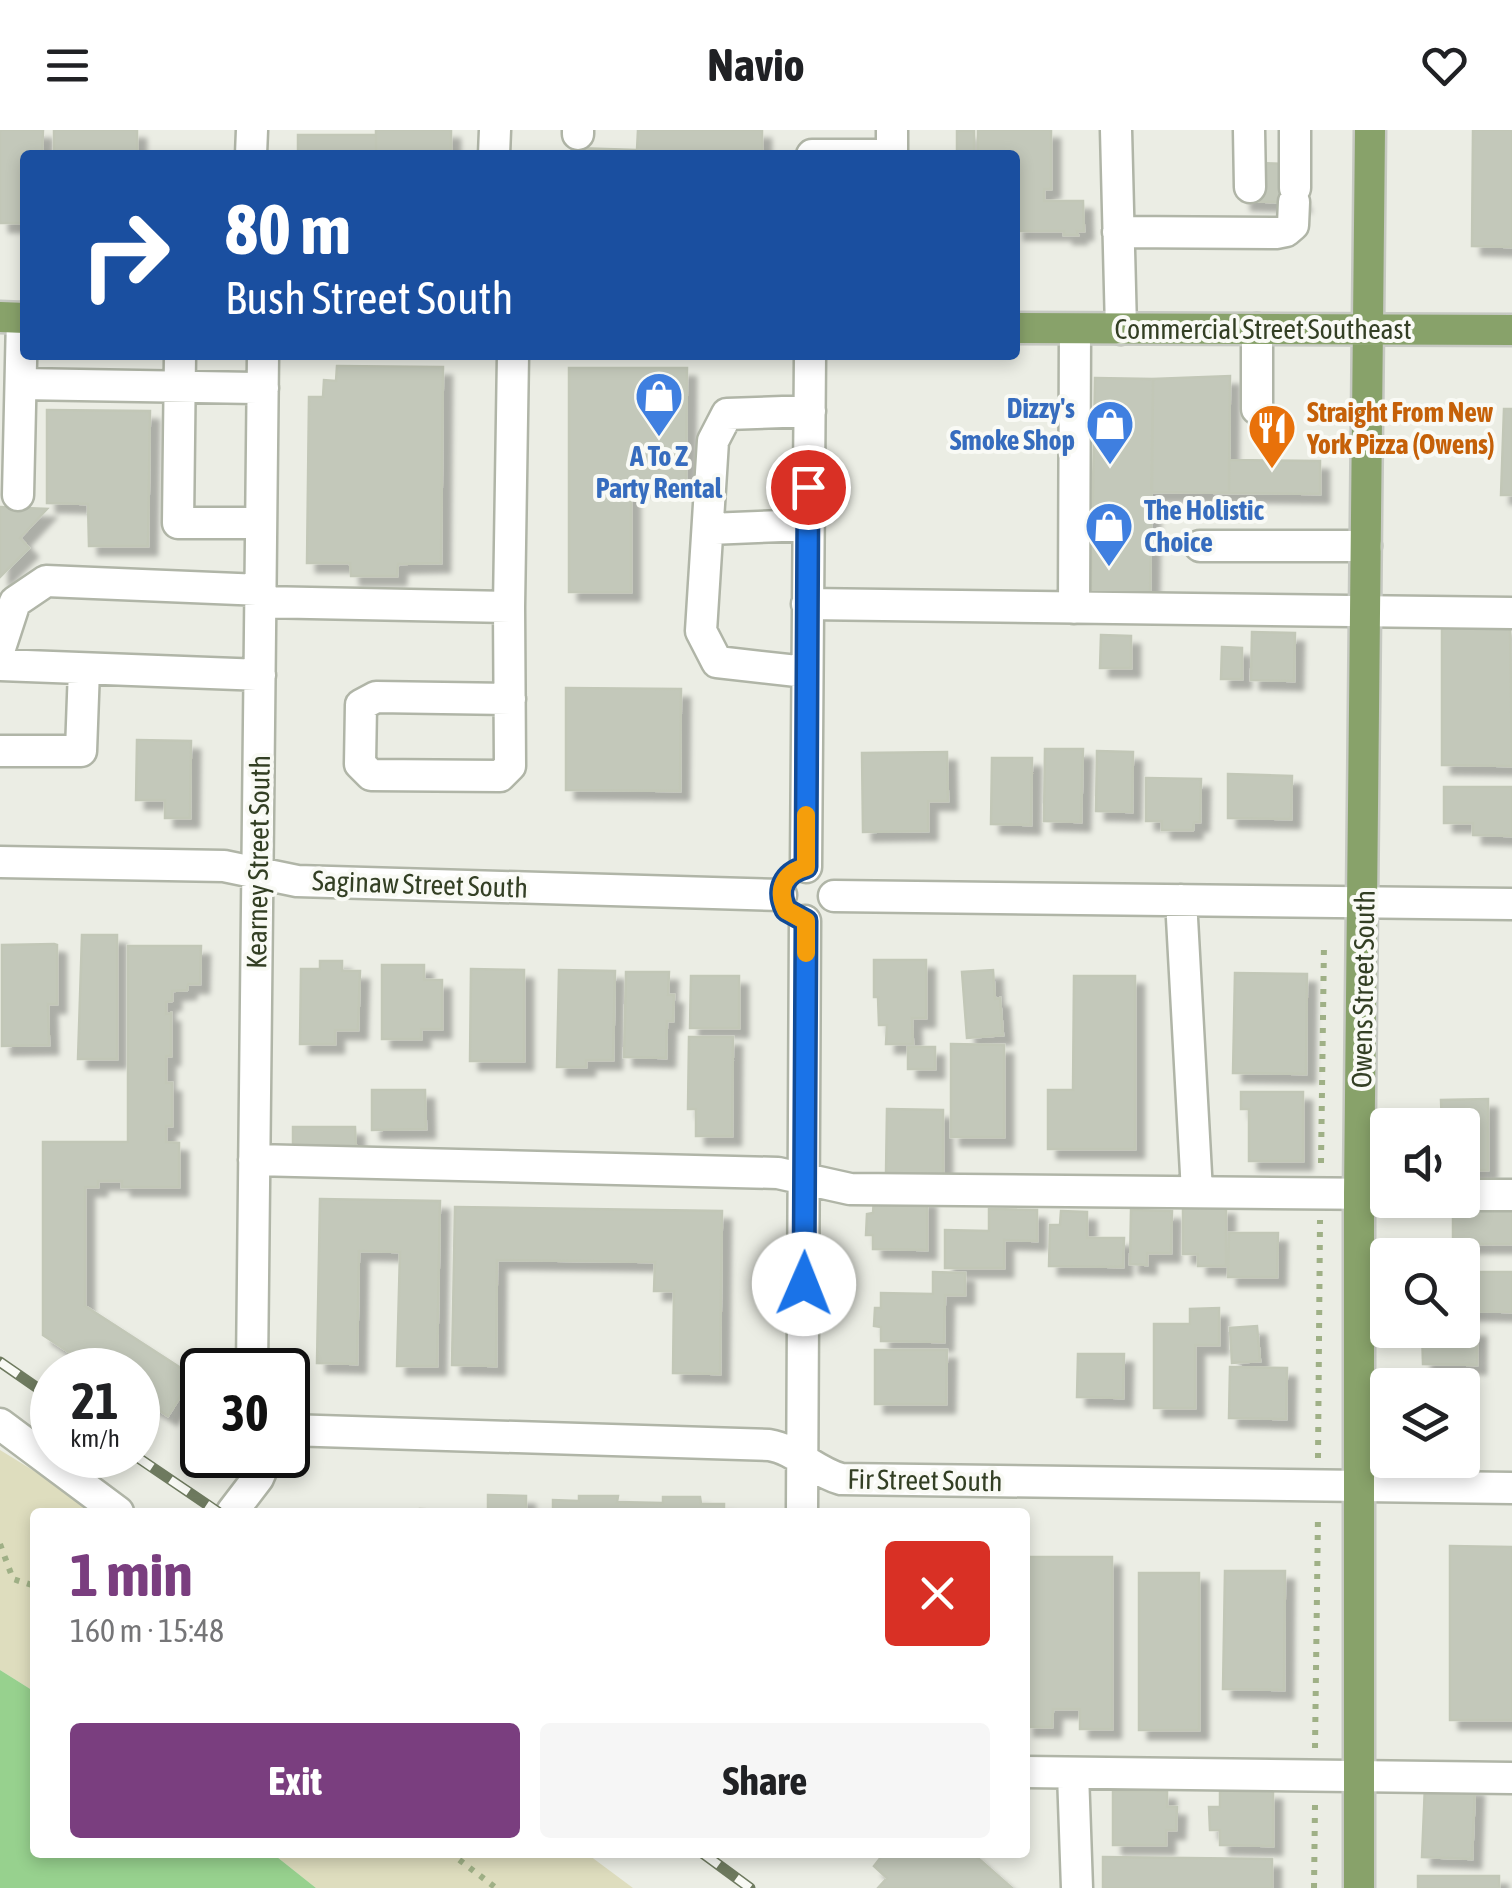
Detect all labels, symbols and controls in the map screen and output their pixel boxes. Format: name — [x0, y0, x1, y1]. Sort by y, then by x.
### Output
icon: menu — [40, 38, 95, 93]
icon: heart — [1417, 38, 1472, 93]
text: Navio — [707, 39, 805, 91]
text: 80 m — [225, 189, 351, 269]
icon: right — [60, 190, 190, 320]
text: Bush Street South — [225, 272, 513, 324]
street label: Commercial Street Southeast — [1114, 313, 1412, 345]
shop icon: A To Z Party Rental — [633, 370, 685, 438]
place label: Dizzy's Smoke Shop — [950, 392, 1075, 456]
place label: Straight From New York Pizza (Owens) — [1306, 396, 1495, 460]
shop icon: Dizzy's Smoke Shop — [1084, 398, 1136, 466]
restaurant icon: Straight From New York Pizza (Owens) — [1246, 402, 1298, 470]
place label: A To Z Party Rental — [596, 440, 723, 504]
pin — [766, 445, 851, 530]
icon: arrive — [781, 460, 836, 515]
place label: The Holistic Choice — [1144, 494, 1265, 558]
shop icon: The Holistic Choice — [1083, 500, 1135, 568]
street label: Kearney Street South — [240, 755, 276, 969]
street label: Saginaw Street South — [312, 864, 528, 904]
street label: Owens Street South — [1345, 890, 1381, 1088]
map controls — [1370, 1108, 1480, 1478]
button: sound — [1370, 1108, 1480, 1218]
position arrow — [752, 1232, 856, 1336]
button: search — [1370, 1238, 1480, 1348]
speed limit sign: 30 — [180, 1348, 310, 1478]
button: layers — [1370, 1368, 1480, 1478]
text: 21 — [71, 1372, 118, 1430]
text: km/h — [70, 1424, 120, 1452]
street label: Fir Street South — [847, 1463, 1003, 1497]
text: 1 min — [70, 1540, 193, 1609]
button: close — [885, 1541, 990, 1646]
text: 160 m · 15:48 — [70, 1612, 224, 1649]
button: Exit — [70, 1723, 520, 1838]
button: Share — [540, 1723, 990, 1838]

